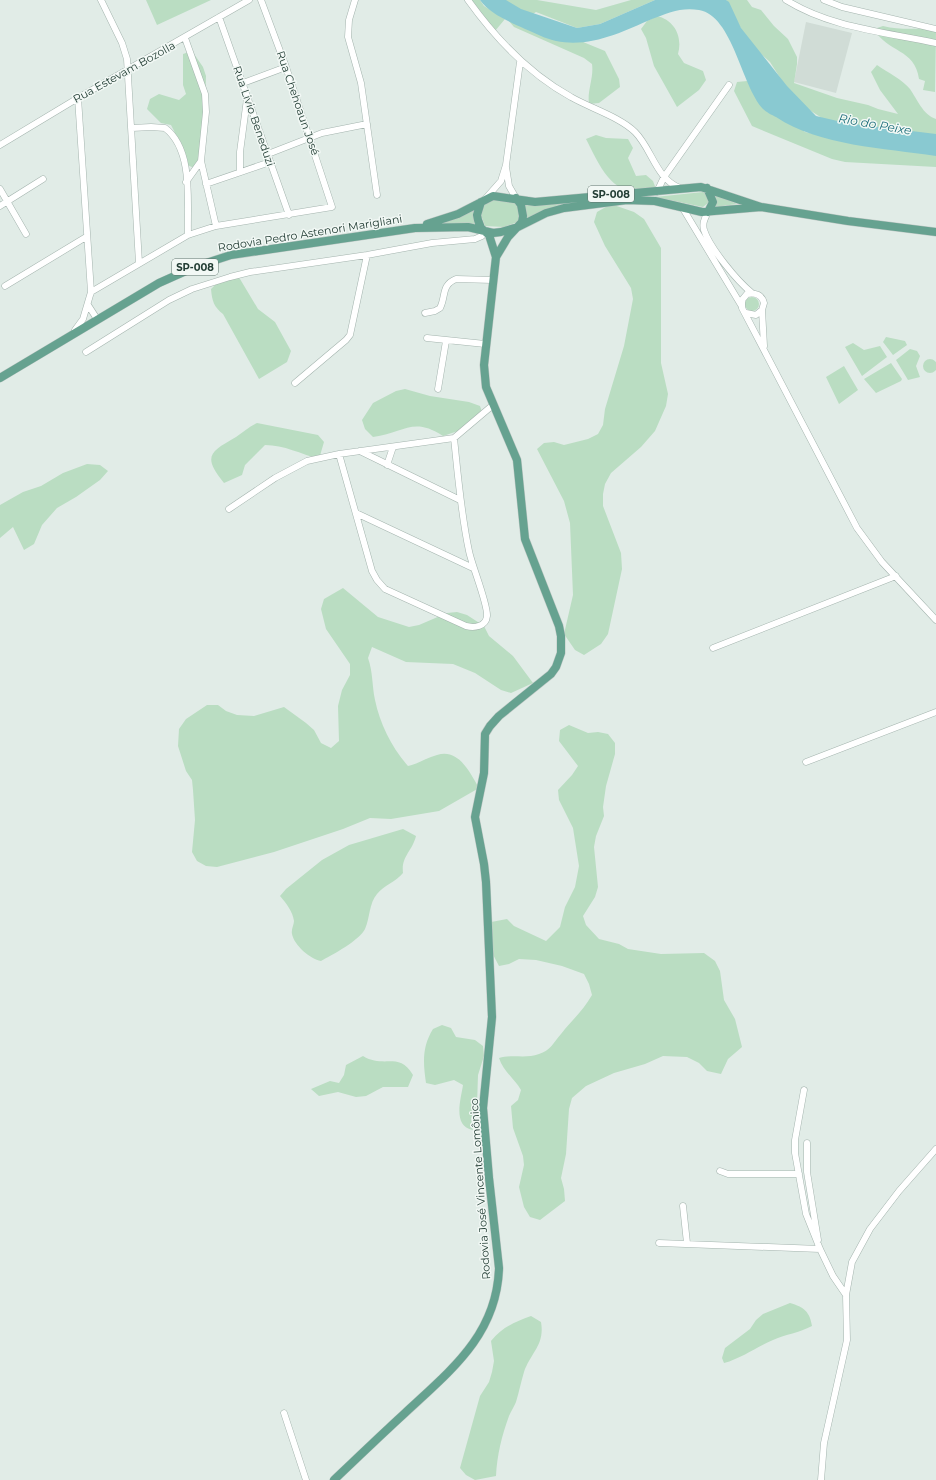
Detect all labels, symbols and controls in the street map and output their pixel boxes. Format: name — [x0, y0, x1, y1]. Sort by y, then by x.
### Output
street label: Rua Estevam Bozolla — [70, 38, 178, 106]
street label: Rua Chehoaun José — [274, 49, 323, 157]
street label: Rua Livio Beneduzi — [230, 64, 278, 168]
water label: Rio do Peixe — [837, 110, 913, 138]
road number: SP-008 — [588, 186, 634, 202]
street label: Rodovia Pedro Astenori Marigliani — [217, 211, 403, 254]
road number: SP-008 — [172, 259, 218, 275]
street label: Rodovia José Vincente Lomônico — [467, 1098, 493, 1280]

